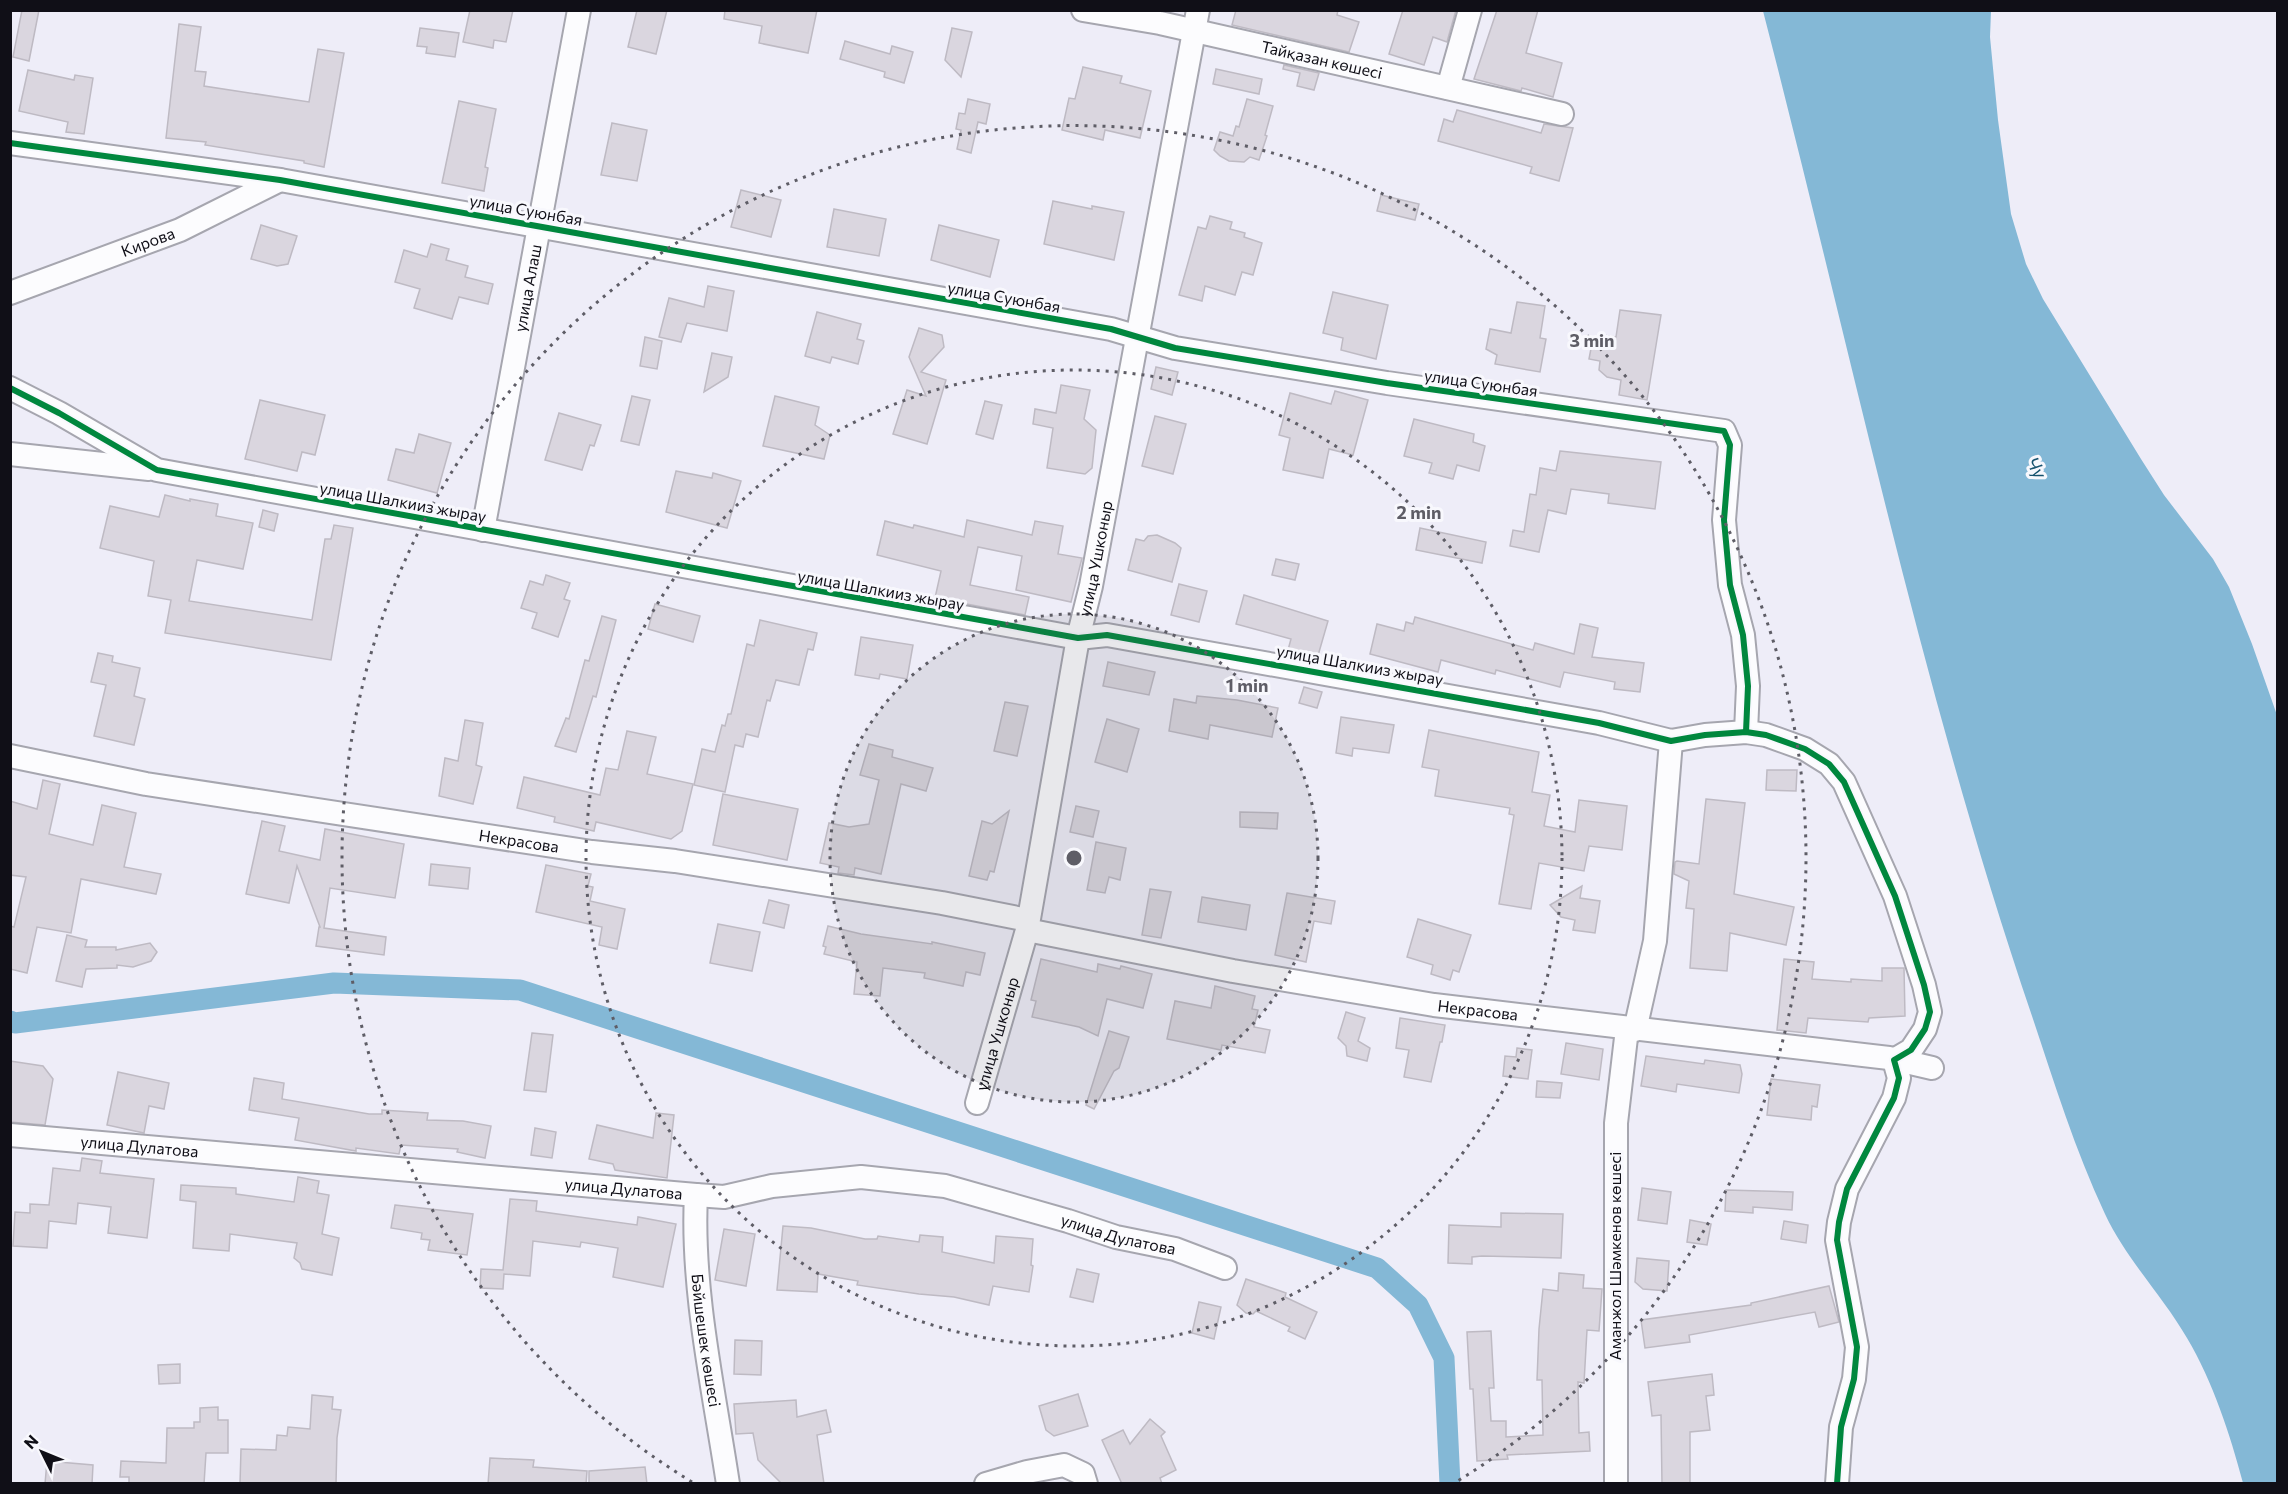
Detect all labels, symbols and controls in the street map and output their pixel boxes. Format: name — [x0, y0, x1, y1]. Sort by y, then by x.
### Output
street label: Тайқазан көшесі — [1260, 36, 1384, 82]
street label: улица Суюнбая — [468, 190, 584, 229]
street label: Кирова — [118, 223, 177, 260]
street label: улица Алаш — [510, 243, 545, 333]
street label: улица Суюнбая — [946, 277, 1062, 316]
text: 3 min — [1569, 329, 1615, 351]
street label: улица Суюнбая — [1423, 365, 1539, 400]
water label: Чу — [2022, 453, 2052, 483]
street label: улица Шалкииз жырау — [318, 477, 488, 526]
street label: улица Ушконыр — [1074, 499, 1116, 618]
text: 2 min — [1397, 501, 1441, 523]
street label: улица Шалкииз жырау — [796, 565, 966, 614]
street label: улица Шалкииз жырау — [1275, 640, 1445, 689]
text: 1 min — [1226, 674, 1268, 696]
street label: Некрасова — [477, 825, 560, 856]
centre of rings — [1064, 848, 1084, 868]
street label: улица Ушконыр — [971, 974, 1022, 1093]
street label: Некрасова — [1437, 995, 1519, 1024]
street label: улица Дулатова — [80, 1131, 199, 1160]
street label: Аманжол Шәмкенов көшесі — [1605, 1152, 1624, 1360]
street label: улица Дулатова — [564, 1174, 684, 1203]
street label: улица Дулатова — [1059, 1209, 1178, 1258]
street label: Бәйшешек көшесі — [688, 1273, 725, 1408]
north arrow — [12, 1422, 72, 1482]
text: N — [20, 1431, 42, 1452]

